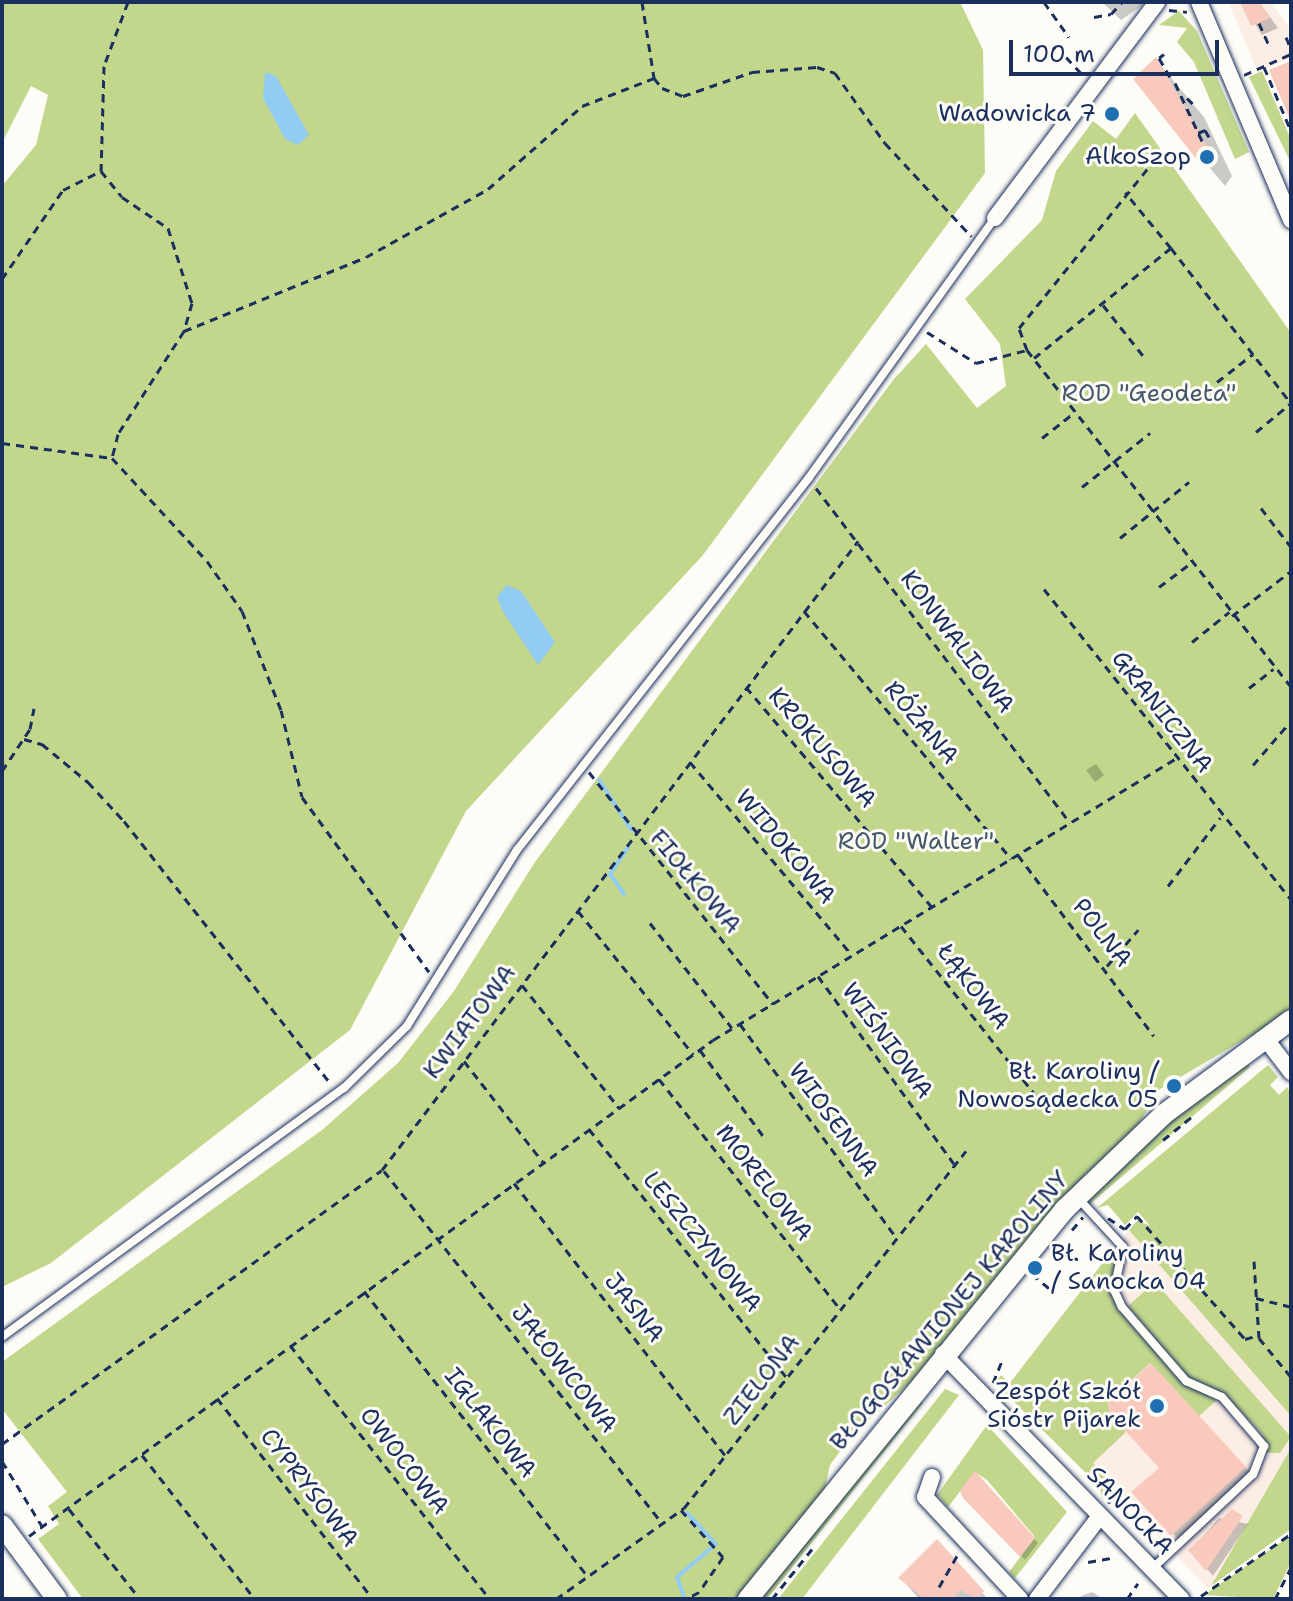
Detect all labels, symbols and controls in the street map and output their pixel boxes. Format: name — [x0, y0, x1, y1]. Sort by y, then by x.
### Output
scale bar — [1013, 24, 1223, 74]
text: 100 m — [1023, 38, 1095, 70]
place label: Wadowicka 7 — [938, 100, 1096, 128]
marker: Wadowicka 7 — [1103, 105, 1121, 123]
place label: AlkoSzop — [1085, 143, 1191, 171]
marker: AlkoSzop — [1198, 148, 1216, 166]
park label: ROD "Geodeta" — [1062, 380, 1236, 408]
street label: KONWALIOWA — [894, 565, 1020, 719]
street label: GRANICZNA — [1105, 645, 1219, 779]
street label: RÓŻANA — [878, 675, 964, 771]
street label: KROKUSOWA — [762, 682, 882, 814]
street label: WIDOKOWA — [729, 784, 841, 910]
street label: FIOŁKOWA — [643, 824, 747, 940]
park label: ROD "Walter" — [838, 828, 994, 856]
street label: POLNA — [1066, 893, 1138, 973]
street label: ŁĄKOWA — [930, 938, 1016, 1036]
street label: KWIATOWA — [418, 959, 522, 1085]
street label: WIŚNIOWA — [835, 977, 939, 1105]
street label: WIOSENNA — [782, 1057, 884, 1183]
place label: Bł. Karoliny / Nowosądecka 05 — [957, 1058, 1158, 1114]
marker: Bł. Karoliny / Nowosądecka 05 — [1165, 1077, 1183, 1095]
street label: MORELOWA — [710, 1119, 818, 1247]
street label: BŁOGOSŁAWIONEJ KAROLINY — [825, 1165, 1075, 1457]
street label: LESZCZYNOWA — [637, 1166, 767, 1318]
place label: Bł. Karoliny / Sanocka 04 — [1051, 1240, 1205, 1296]
marker: Bł. Karoliny / Sanocka 04 — [1026, 1259, 1044, 1277]
street label: JASNA — [598, 1268, 670, 1348]
street label: JAŁOWCOWA — [505, 1299, 623, 1439]
street label: ZIELONA — [718, 1329, 806, 1431]
street label: IGLAKOWA — [438, 1362, 542, 1484]
place label: Zespół Szkół Sióstr Pijarek — [987, 1378, 1141, 1434]
marker: Zespół Szkół Sióstr Pijarek — [1148, 1397, 1166, 1415]
street label: OWOCOWA — [353, 1402, 455, 1520]
street label: CYPRYSOWA — [254, 1423, 364, 1553]
street label: SANOCKA — [1080, 1460, 1180, 1562]

